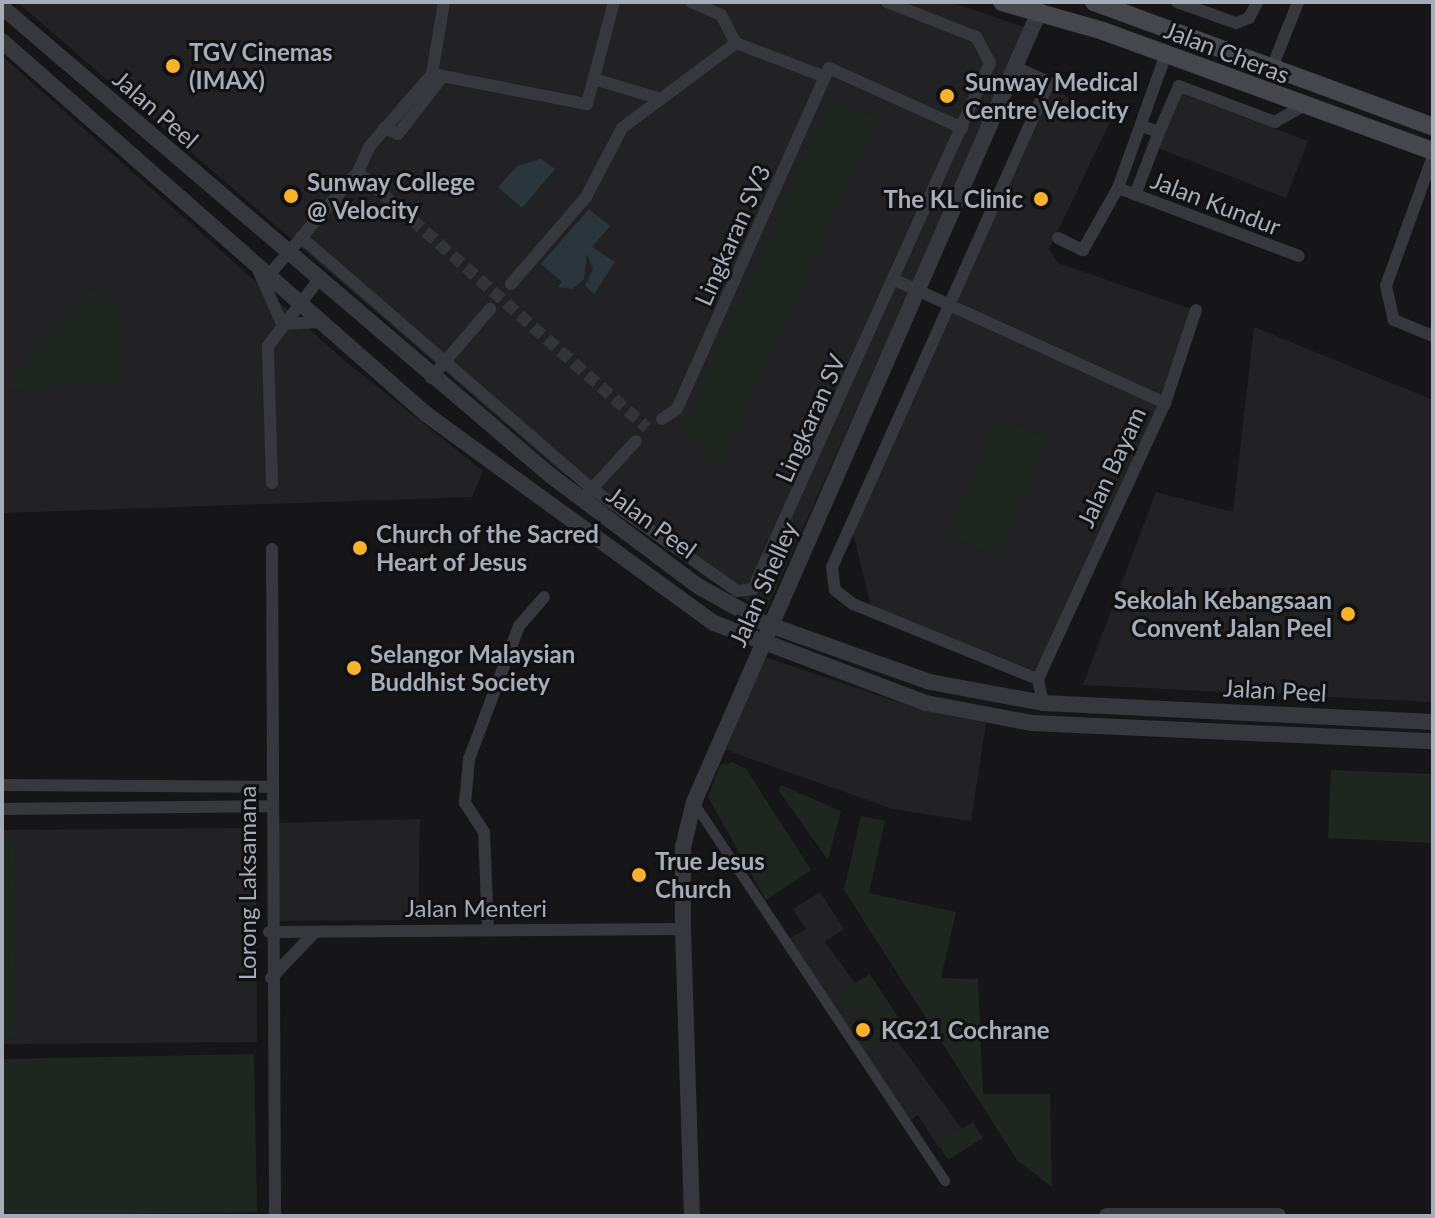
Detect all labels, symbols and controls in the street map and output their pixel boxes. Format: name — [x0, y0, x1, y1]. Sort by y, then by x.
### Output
street label: Jalan Cheras — [1160, 15, 1294, 89]
place label: TGV Cinemas (IMAX) — [189, 38, 334, 94]
marker: TGV Cinemas (IMAX) — [164, 57, 182, 75]
street label: Jalan Peel — [107, 64, 205, 154]
place label: Sunway Medical Centre Velocity — [965, 68, 1139, 124]
marker: Sunway Medical Centre Velocity — [936, 85, 958, 107]
street label: Lingkaran SV3 — [688, 160, 776, 310]
street label: Jalan Kundur — [1147, 165, 1285, 241]
place label: Sunway College @ Velocity — [307, 168, 476, 224]
place label: The KL Clinic — [883, 185, 1023, 213]
marker: Sunway College @ Velocity — [282, 187, 300, 205]
marker: The KL Clinic — [1030, 188, 1052, 210]
street label: Lingkaran SV — [769, 350, 851, 486]
street label: Jalan Bayam — [1071, 402, 1151, 532]
street label: Jalan Peel — [602, 480, 702, 564]
street label: Jalan Shelley — [723, 517, 803, 651]
place label: Church of the Sacred Heart of Jesus — [376, 520, 599, 576]
marker: Church of the Sacred Heart of Jesus — [351, 539, 369, 557]
place label: Sekolah Kebangsaan Convent Jalan Peel — [1114, 586, 1332, 642]
marker: Sekolah Kebangsaan Convent Jalan Peel — [1339, 605, 1357, 623]
place label: Selangor Malaysian Buddhist Society — [370, 640, 576, 696]
marker: Selangor Malaysian Buddhist Society — [345, 659, 363, 677]
street label: Jalan Peel — [1223, 673, 1327, 707]
street label: Lorong Laksamana — [233, 786, 261, 980]
place label: True Jesus Church — [655, 847, 765, 903]
marker: True Jesus Church — [630, 866, 648, 884]
street label: Jalan Menteri — [405, 894, 547, 922]
place label: KG21 Cochrane — [881, 1016, 1050, 1044]
marker: KG21 Cochrane — [852, 1019, 874, 1041]

